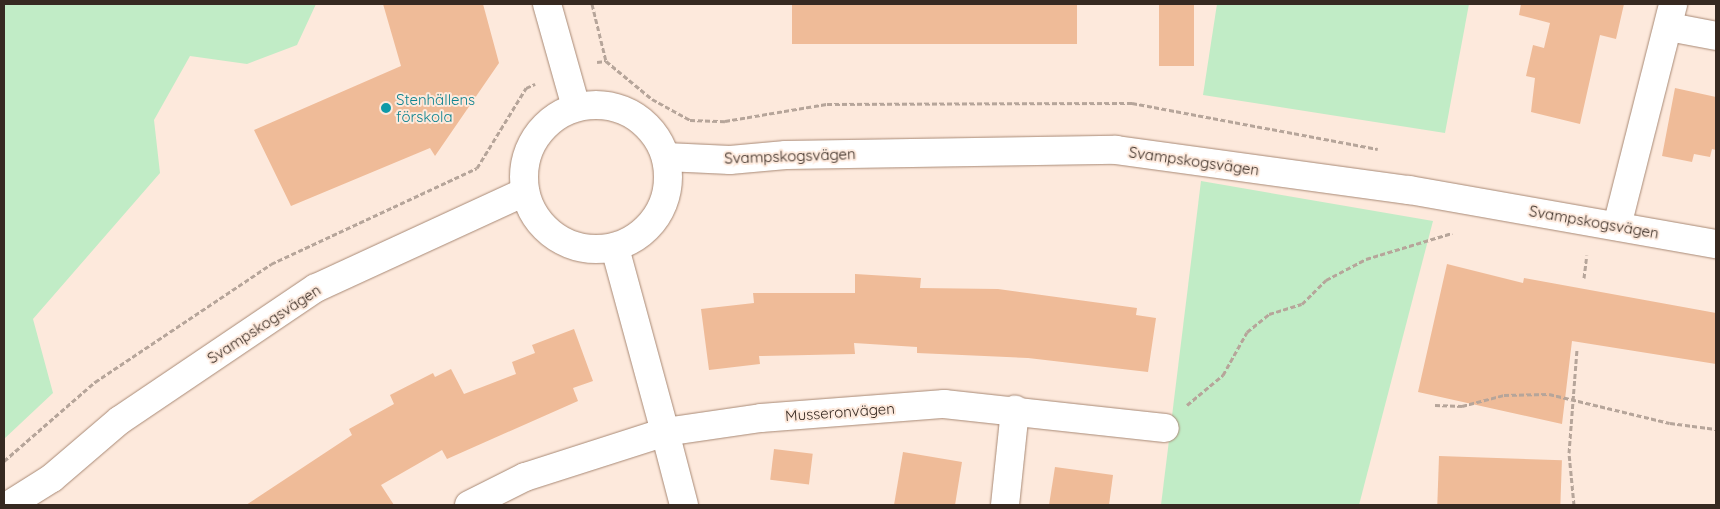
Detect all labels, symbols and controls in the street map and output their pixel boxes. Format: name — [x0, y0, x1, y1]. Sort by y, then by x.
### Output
place label: Stenhällens förskola — [396, 90, 475, 125]
marker: Stenhällens förskola — [380, 102, 392, 114]
street label: Svampskogsvägen — [1128, 143, 1260, 179]
street label: Svampskogsvägen — [724, 145, 856, 167]
street label: Svampskogsvägen — [1528, 202, 1660, 242]
street label: Svampskogsvägen — [204, 281, 324, 367]
street label: Musseronvägen — [785, 399, 895, 425]

